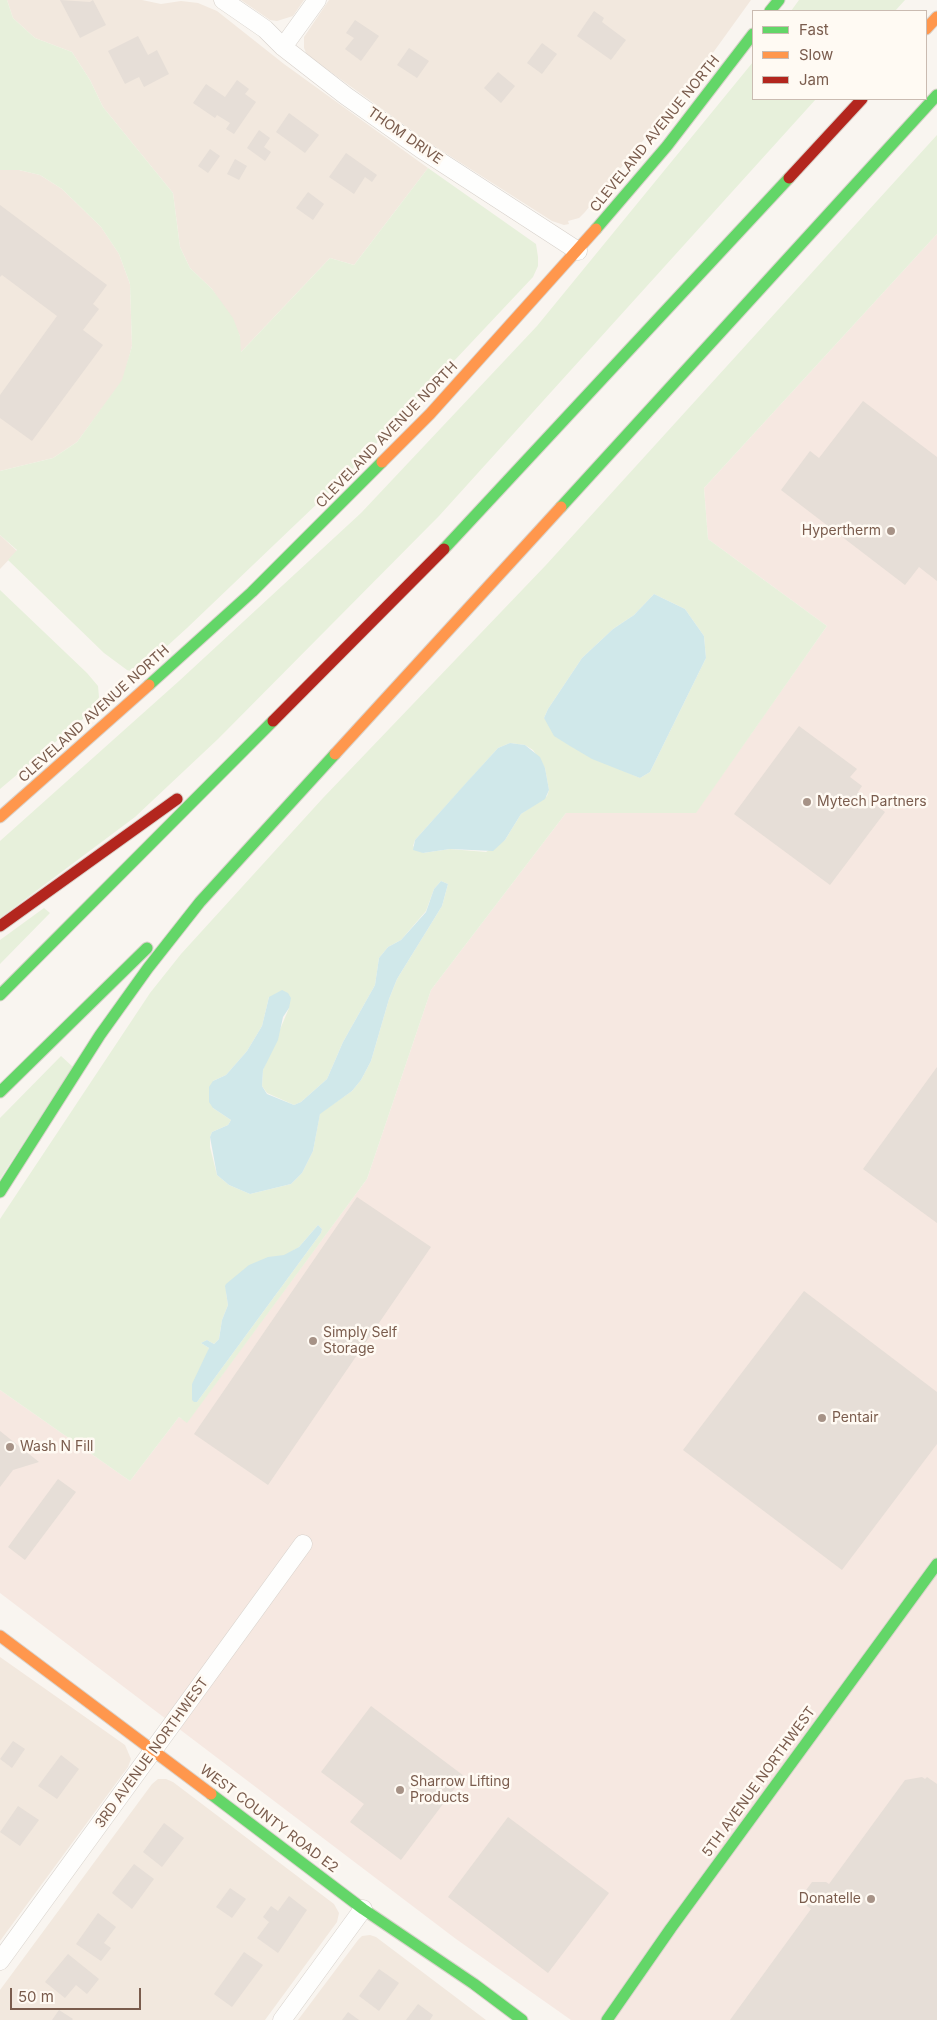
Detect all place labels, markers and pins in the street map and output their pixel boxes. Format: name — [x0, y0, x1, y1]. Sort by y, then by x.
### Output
place label: Hypertherm — [802, 523, 881, 539]
marker: Hypertherm — [885, 525, 897, 537]
place label: Mytech Partners — [817, 794, 927, 810]
marker: Mytech Partners — [801, 796, 813, 808]
place label: Simply Self Storage — [323, 1325, 397, 1358]
marker: Simply Self Storage — [307, 1335, 319, 1347]
place label: Pentair — [832, 1410, 878, 1426]
marker: Pentair — [816, 1412, 828, 1424]
place label: Wash N Fill — [20, 1439, 93, 1455]
marker: Wash N Fill — [4, 1441, 16, 1453]
place label: Sharrow Lifting Products — [410, 1774, 510, 1806]
marker: Sharrow Lifting Products — [394, 1784, 406, 1796]
place label: Donatelle — [799, 1891, 861, 1907]
marker: Donatelle — [865, 1893, 877, 1905]

